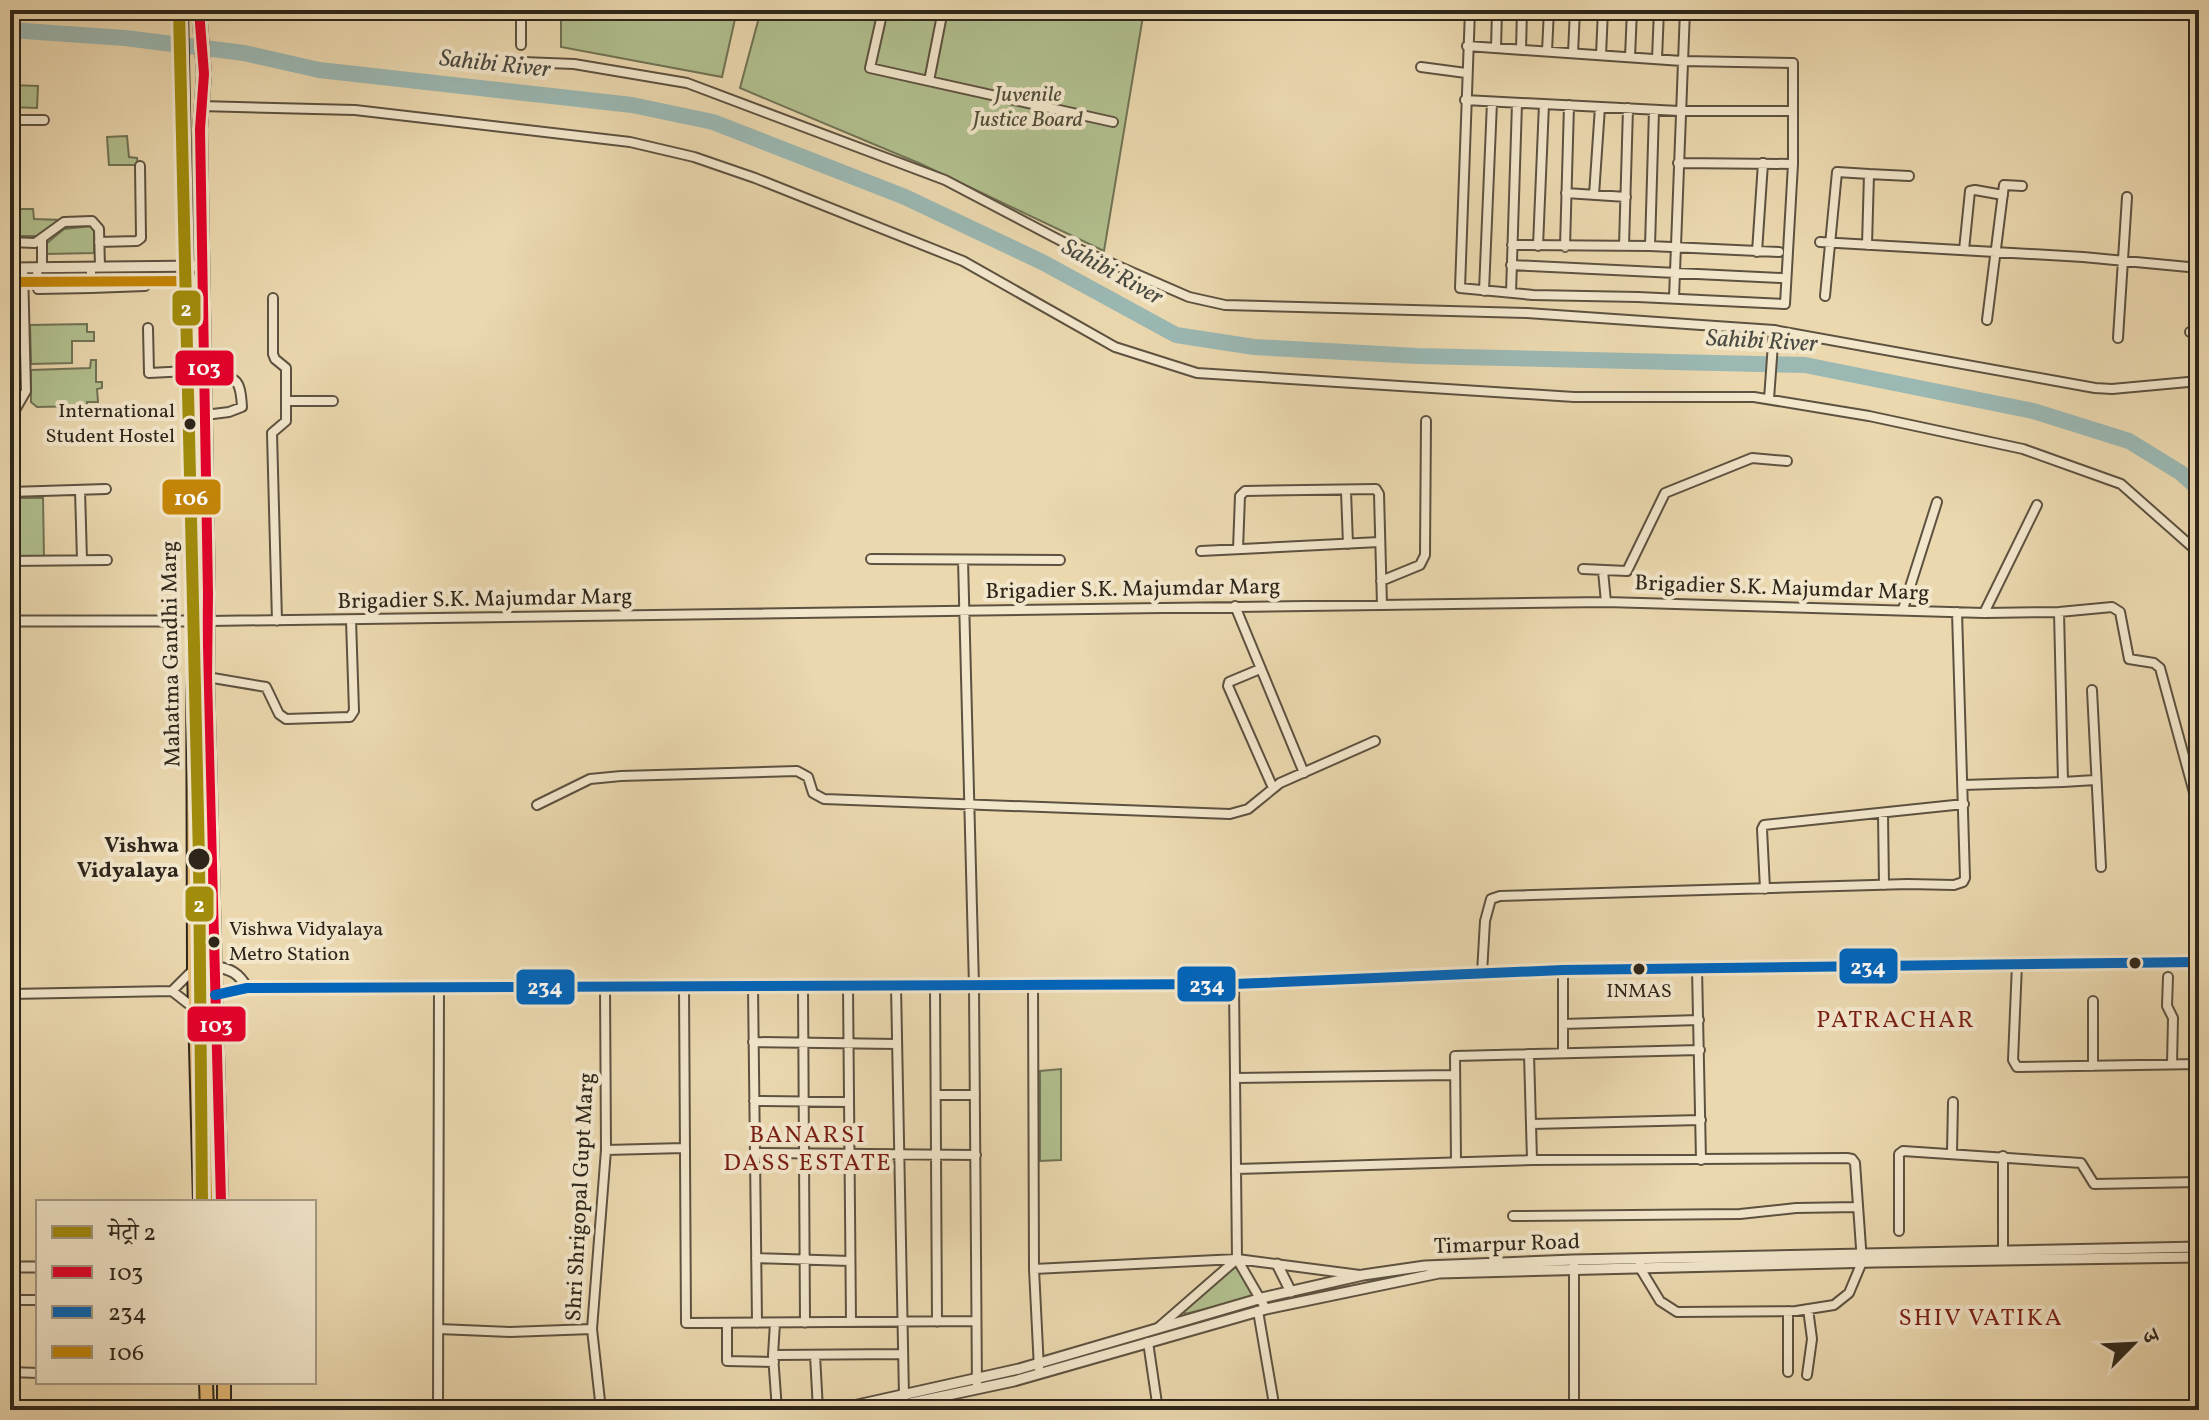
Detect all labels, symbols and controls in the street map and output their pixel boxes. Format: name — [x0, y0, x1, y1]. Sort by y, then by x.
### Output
water label: Sahibi River — [438, 42, 553, 88]
park label: Juvenile Justice Board — [971, 80, 1084, 136]
water label: Sahibi River — [1055, 231, 1170, 315]
line badge: 2 — [171, 289, 202, 327]
text: 2 — [180, 295, 192, 326]
water label: Sahibi River — [1705, 322, 1820, 362]
line badge: 103 — [174, 349, 235, 387]
text: 103 — [187, 354, 221, 385]
place label: International Student Hostel — [45, 398, 175, 451]
marker: International Student Hostel — [182, 416, 198, 432]
line badge: 106 — [161, 478, 222, 516]
text: 106 — [174, 484, 208, 515]
street label: Mahatma Gandhi Marg — [155, 541, 189, 767]
street label: Brigadier S.K. Majumdar Marg — [1634, 568, 1930, 610]
street label: Brigadier S.K. Majumdar Marg — [985, 572, 1281, 608]
street label: Brigadier S.K. Majumdar Marg — [337, 582, 633, 618]
place label: Vishwa Vidyalaya — [77, 831, 179, 887]
marker: Vishwa Vidyalaya — [186, 846, 212, 872]
line badge: 2 — [184, 885, 215, 923]
text: 2 — [193, 891, 205, 922]
place label: Vishwa Vidyalaya Metro Station — [229, 916, 383, 969]
marker: Vishwa Vidyalaya Metro Station — [206, 934, 222, 950]
line badge: 234 — [1838, 947, 1899, 985]
text: 234 — [1850, 953, 1886, 984]
unlabelled marker — [2127, 955, 2143, 971]
marker: INMAS — [1631, 961, 1647, 977]
line badge: 234 — [1176, 965, 1237, 1003]
line badge: 234 — [515, 968, 576, 1006]
text: 234 — [1189, 971, 1225, 1002]
text: 234 — [527, 973, 563, 1004]
place label: INMAS — [1606, 978, 1672, 1006]
district label: PATRACHAR — [1816, 1004, 1976, 1038]
line badge: 103 — [186, 1005, 247, 1043]
text: 103 — [199, 1011, 233, 1042]
street label: Shri Shrigopal Gupt Marg — [559, 1072, 603, 1322]
district label: BANARSI DASS ESTATE — [723, 1119, 893, 1181]
legend — [36, 1200, 316, 1384]
text: मेट्रो 2 — [107, 1217, 156, 1251]
street label: Timarpur Road — [1433, 1227, 1581, 1263]
text: 103 — [108, 1257, 143, 1291]
text: 234 — [108, 1297, 147, 1331]
district label: SHIV VATIKA — [1898, 1302, 2064, 1336]
north arrow — [2093, 1304, 2173, 1384]
text: उ — [2132, 1324, 2166, 1350]
text: 106 — [108, 1337, 144, 1371]

